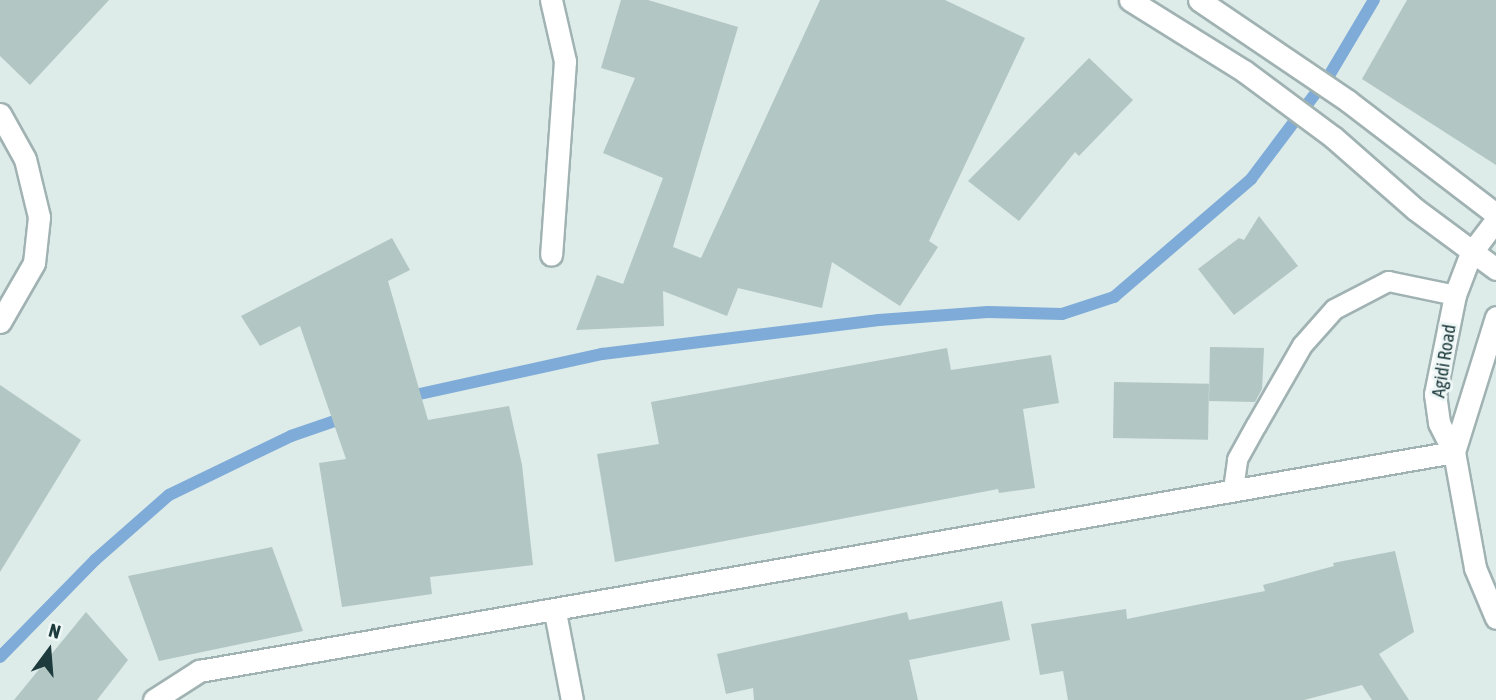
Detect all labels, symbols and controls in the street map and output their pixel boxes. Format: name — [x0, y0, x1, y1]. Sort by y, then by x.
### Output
street label: Agidi Road — [1427, 323, 1461, 399]
north arrow — [14, 616, 84, 686]
text: N — [46, 619, 63, 643]

